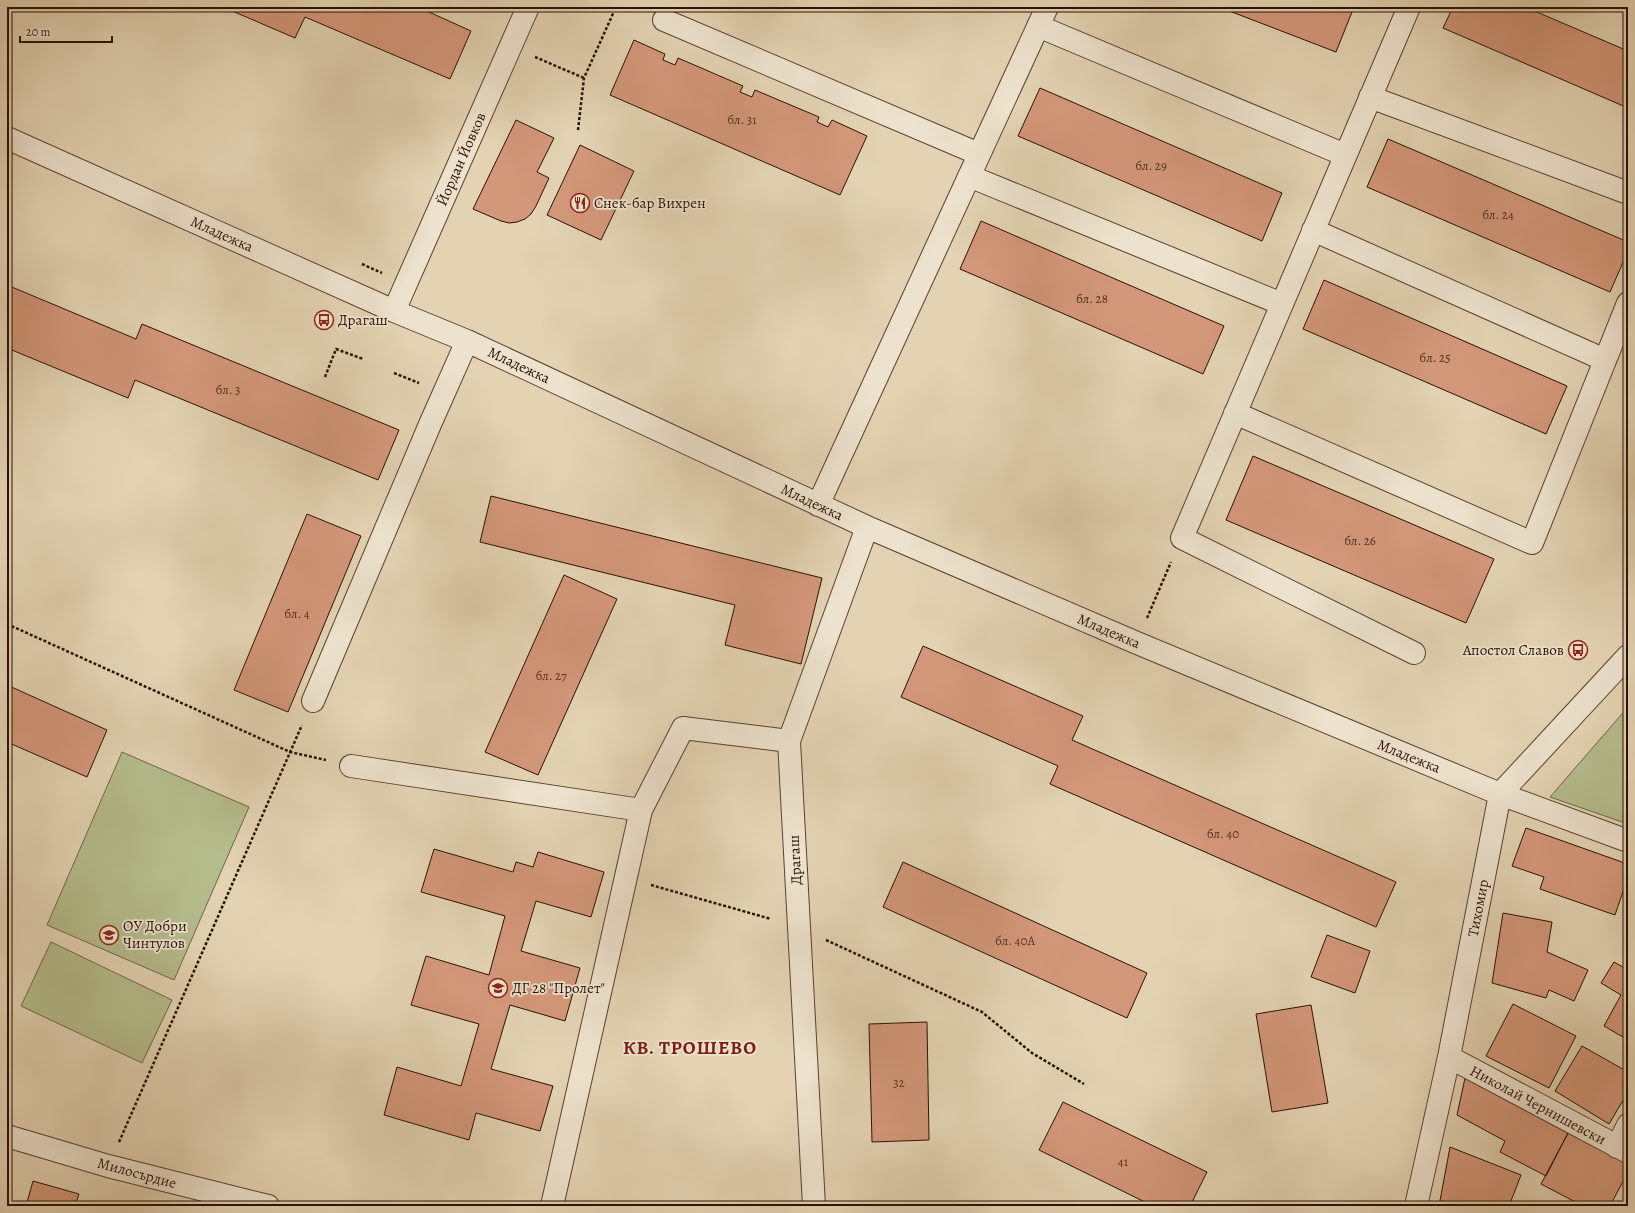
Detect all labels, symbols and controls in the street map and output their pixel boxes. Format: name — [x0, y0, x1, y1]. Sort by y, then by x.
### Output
scale bar — [20, 18, 112, 44]
text: 20 m — [26, 24, 50, 40]
street label: Йордан Йовков — [431, 109, 491, 209]
house number: бл. 31 — [727, 111, 757, 128]
house number: бл. 29 — [1135, 157, 1167, 174]
restaurant icon: Снек-бар Вихрен — [569, 192, 591, 214]
place label: Снек-бар Вихрен — [594, 193, 706, 213]
house number: бл. 24 — [1482, 206, 1514, 223]
street label: Младежка — [187, 211, 257, 257]
house number: бл. 28 — [1076, 290, 1108, 307]
bus stop icon: Драгаш — [313, 309, 335, 331]
place label: Драгаш — [338, 310, 388, 330]
street label: Младежка — [485, 342, 554, 388]
house number: бл. 25 — [1419, 349, 1451, 366]
house number: бл. 3 — [216, 381, 240, 398]
street label: Младежка — [778, 479, 847, 525]
house number: бл. 26 — [1344, 532, 1376, 549]
house number: бл. 4 — [284, 605, 310, 622]
street label: Младежка — [1074, 609, 1144, 653]
bus stop icon: Апостол Славов — [1567, 639, 1589, 661]
place label: Апостол Славов — [1462, 640, 1564, 660]
house number: бл. 27 — [535, 667, 567, 684]
street label: Младежка — [1374, 734, 1444, 778]
house number: бл. 40 — [1207, 825, 1239, 842]
street label: Драгаш — [784, 835, 806, 885]
street label: Тихомир — [1463, 878, 1493, 938]
place label: ОУ Добри Чинтулов — [123, 916, 187, 953]
school or university icon: ОУ Добри Чинтулов — [98, 924, 120, 946]
house number: бл. 40А — [995, 932, 1035, 949]
school or university icon: ДГ 28 "Пролет" — [487, 977, 509, 999]
place label: ДГ 28 "Пролет" — [512, 978, 605, 998]
district label: КВ. ТРОШЕВО — [623, 1035, 757, 1061]
street label: Николай Чернишевски — [1466, 1061, 1610, 1149]
house number: 32 — [893, 1074, 905, 1091]
street label: Милосърдие — [95, 1153, 179, 1193]
house number: 41 — [1118, 1153, 1129, 1170]

